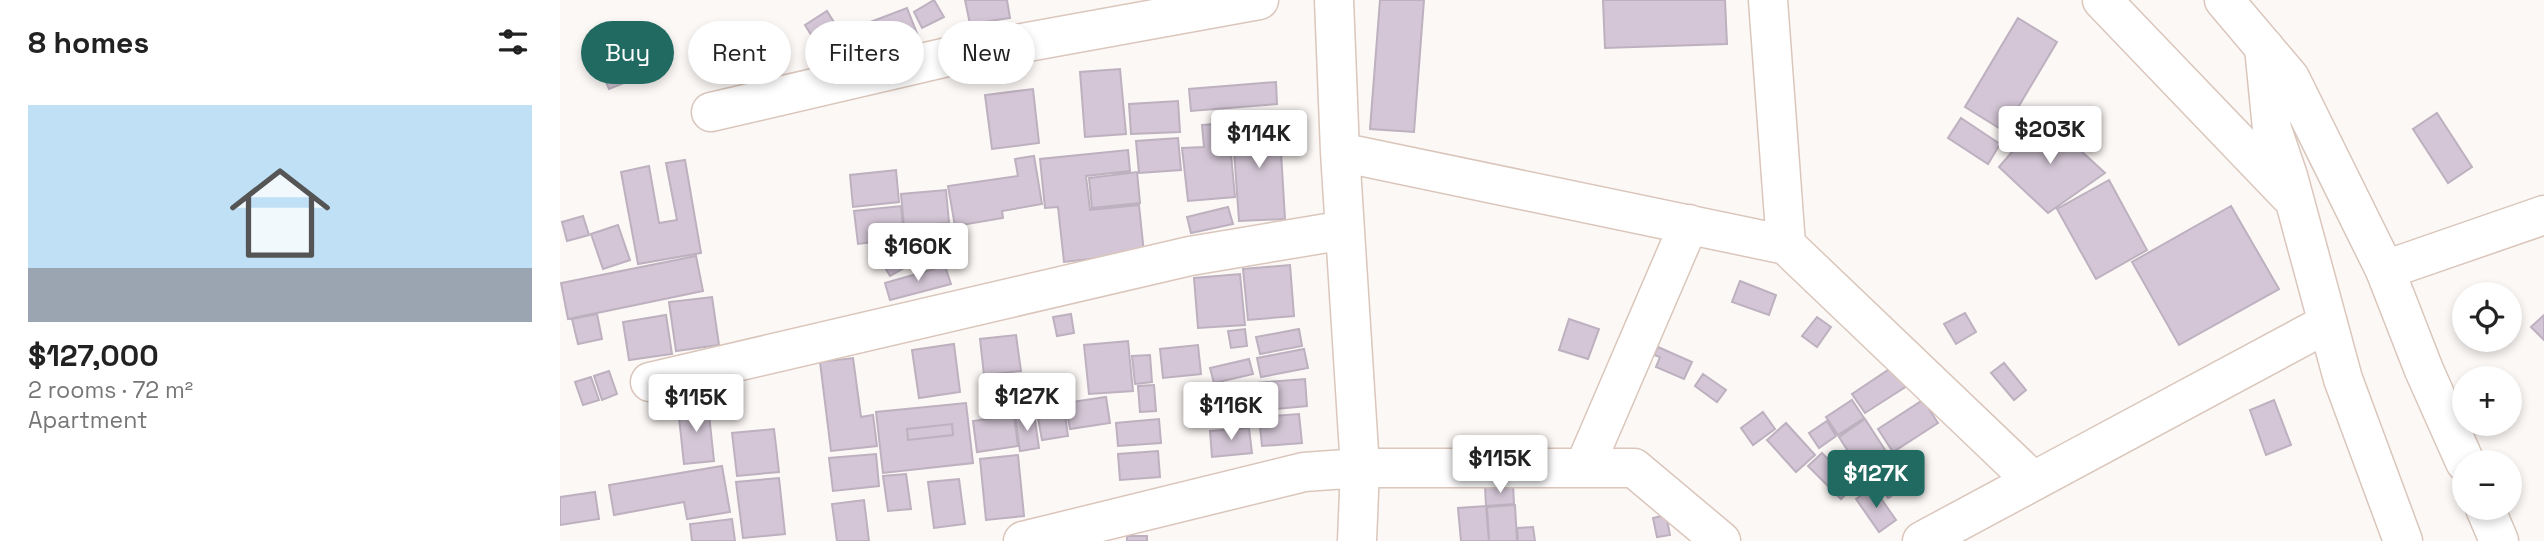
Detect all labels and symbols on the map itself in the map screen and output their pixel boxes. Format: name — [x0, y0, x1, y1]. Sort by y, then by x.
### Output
pin: $203K — [2001, 106, 2099, 166]
pin: $114K — [1210, 110, 1308, 170]
pin: $160K — [869, 224, 967, 283]
pin: $115K — [647, 374, 745, 434]
pin: $127K — [978, 374, 1076, 433]
pin: $116K — [1182, 382, 1280, 442]
pin: $115K — [1451, 435, 1549, 495]
pin: $127K — [1827, 450, 1925, 510]

